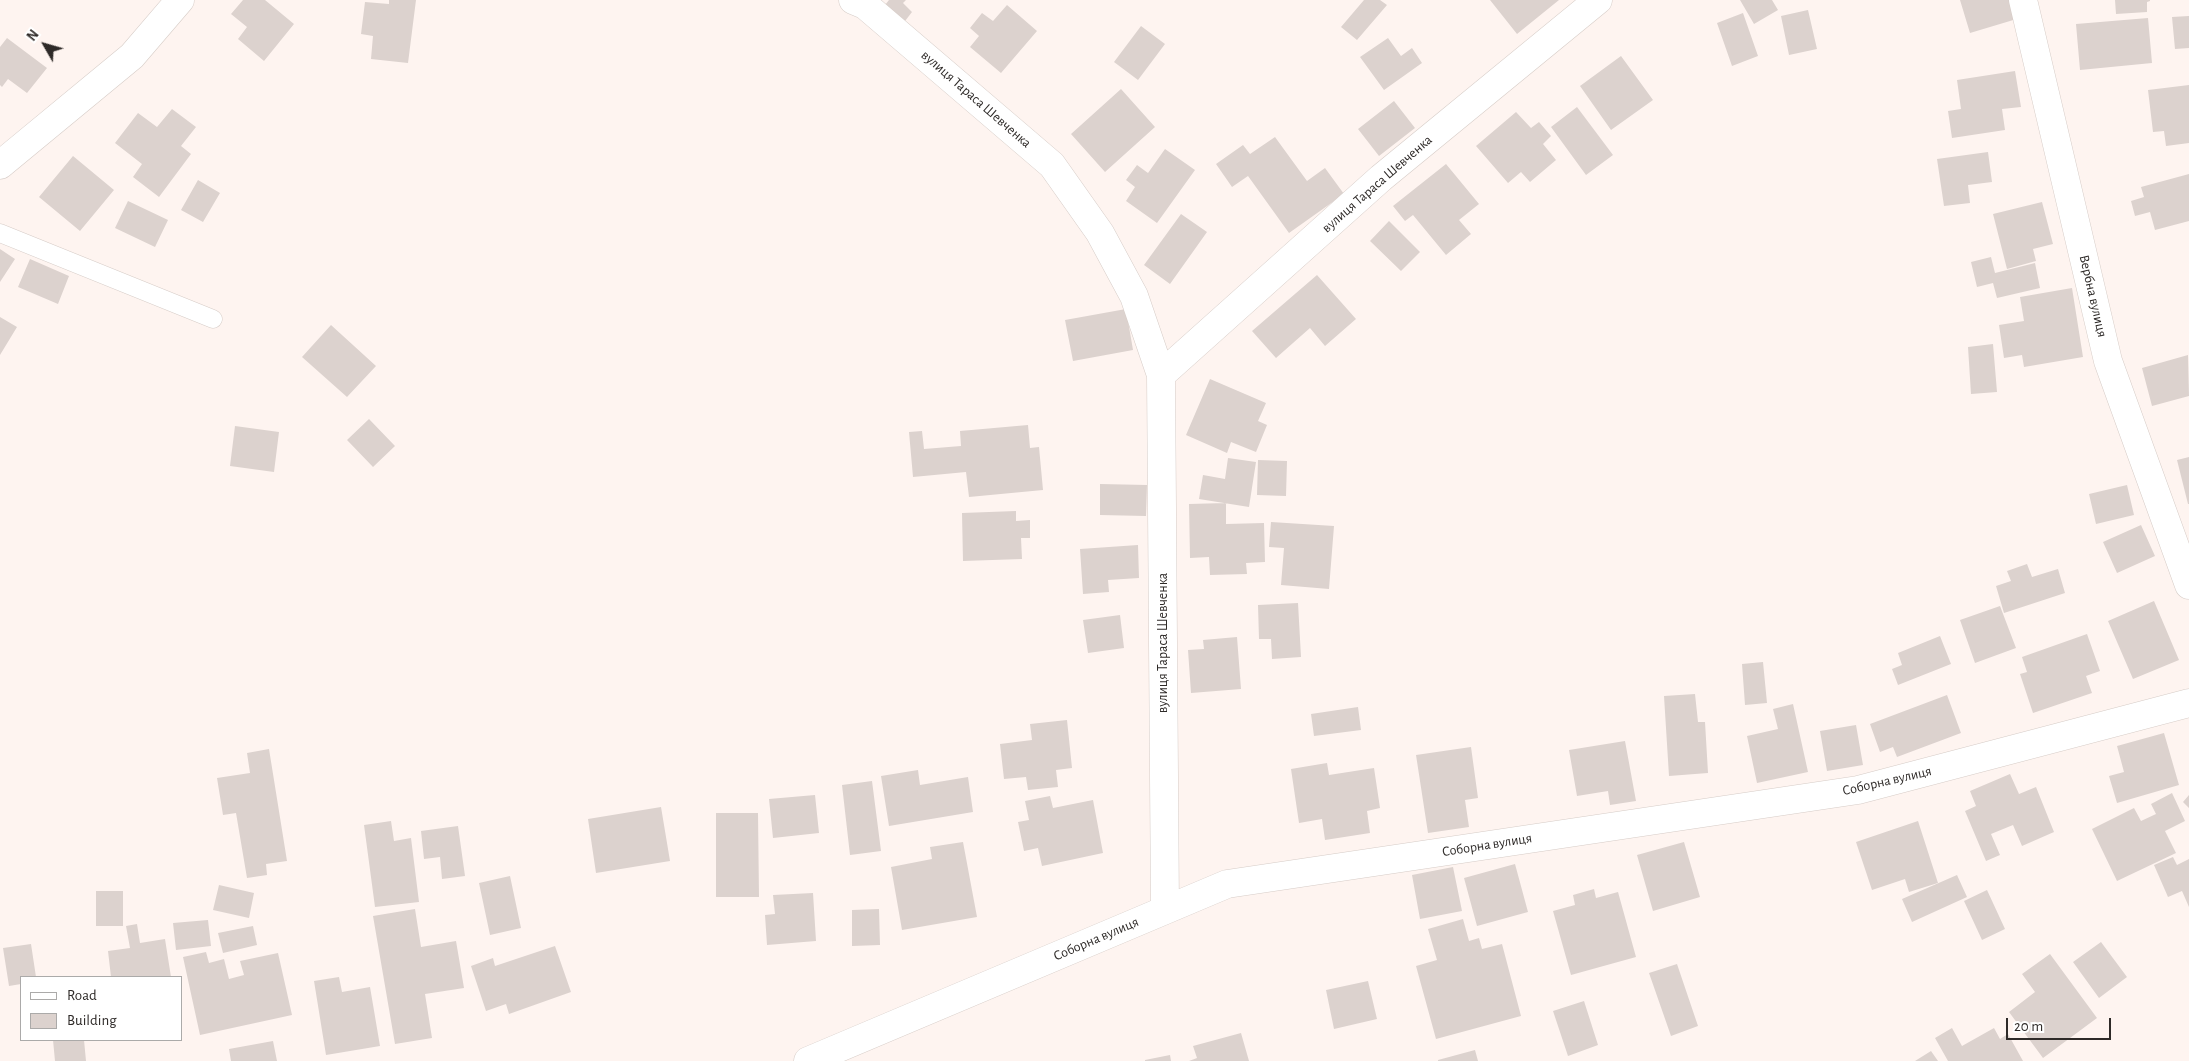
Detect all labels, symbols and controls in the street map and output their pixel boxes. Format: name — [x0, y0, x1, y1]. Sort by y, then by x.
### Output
north arrow — [20, 20, 70, 70]
text: N — [25, 28, 42, 44]
street label: вулиця Тараса Шевченка — [918, 47, 1034, 151]
street label: вулиця Тараса Шевченка — [1319, 132, 1435, 236]
street label: Вербна вулиця — [2075, 253, 2111, 339]
street label: вулиця Тараса Шевченка — [1155, 573, 1171, 713]
street label: Соборна вулиця — [1841, 763, 1933, 799]
street label: Соборна вулиця — [1441, 830, 1533, 860]
street label: Соборна вулиця — [1051, 913, 1141, 965]
legend — [20, 976, 182, 1041]
text: Road — [67, 988, 97, 1003]
scale bar — [2009, 1008, 2114, 1040]
text: Building — [67, 1013, 117, 1028]
text: 20 m — [2014, 1019, 2043, 1034]

